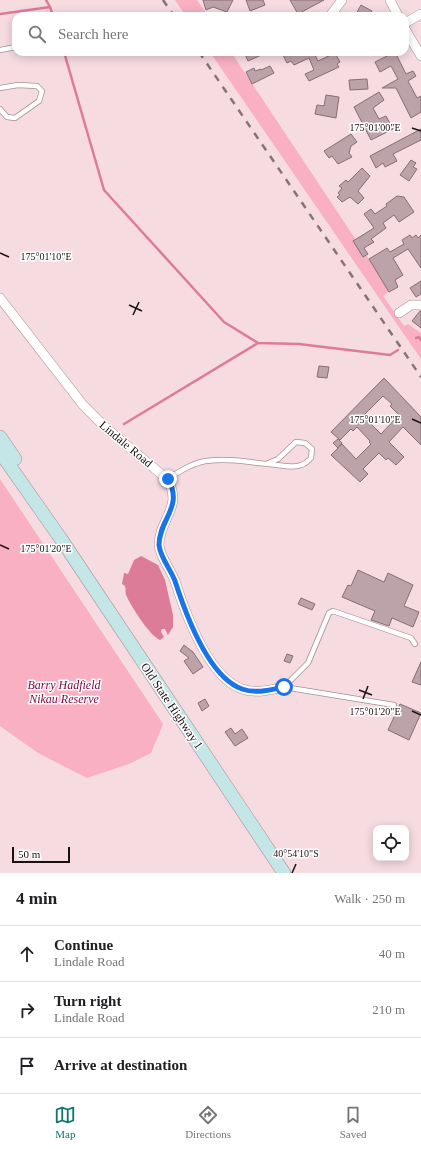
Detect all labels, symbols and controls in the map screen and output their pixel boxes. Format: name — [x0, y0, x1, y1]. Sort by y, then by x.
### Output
search box — [12, 12, 409, 56]
icon: search — [26, 23, 48, 45]
text: Search here — [58, 26, 128, 42]
text: 175°01'00"E — [350, 122, 401, 133]
text: 175°01'10"E — [21, 251, 72, 262]
text: 175°01'10"E — [350, 414, 401, 425]
street label: Lindale Road — [97, 418, 155, 470]
route end — [159, 470, 177, 488]
text: 175°01'20"E — [21, 543, 72, 554]
street label: Old State Highway 1 — [138, 660, 206, 752]
park label: Barry Hadfield Nikau Reserve — [28, 678, 101, 706]
route start — [275, 678, 293, 696]
text: 175°01'20"E — [350, 706, 401, 717]
map controls — [373, 825, 409, 861]
button: locate — [373, 825, 409, 861]
scale bar — [12, 845, 70, 864]
text: 50 m — [18, 848, 40, 860]
text: 40°54'10"S — [273, 848, 319, 859]
text: 4 min — [16, 889, 57, 908]
text: Walk · 250 m — [334, 891, 405, 906]
text: Continue — [54, 937, 113, 953]
icon: ahead — [16, 943, 38, 965]
text: 40 m — [379, 946, 405, 961]
text: Lindale Road — [54, 954, 124, 969]
text: Turn right — [54, 993, 121, 1009]
icon: right — [16, 999, 38, 1021]
text: 210 m — [372, 1002, 405, 1017]
text: Lindale Road — [54, 1010, 124, 1025]
icon: arrive — [16, 1055, 38, 1077]
text: Arrive at destination — [54, 1057, 187, 1073]
tab: Map — [54, 1104, 76, 1140]
tab: Directions — [185, 1104, 231, 1140]
tab: Saved — [340, 1104, 367, 1140]

